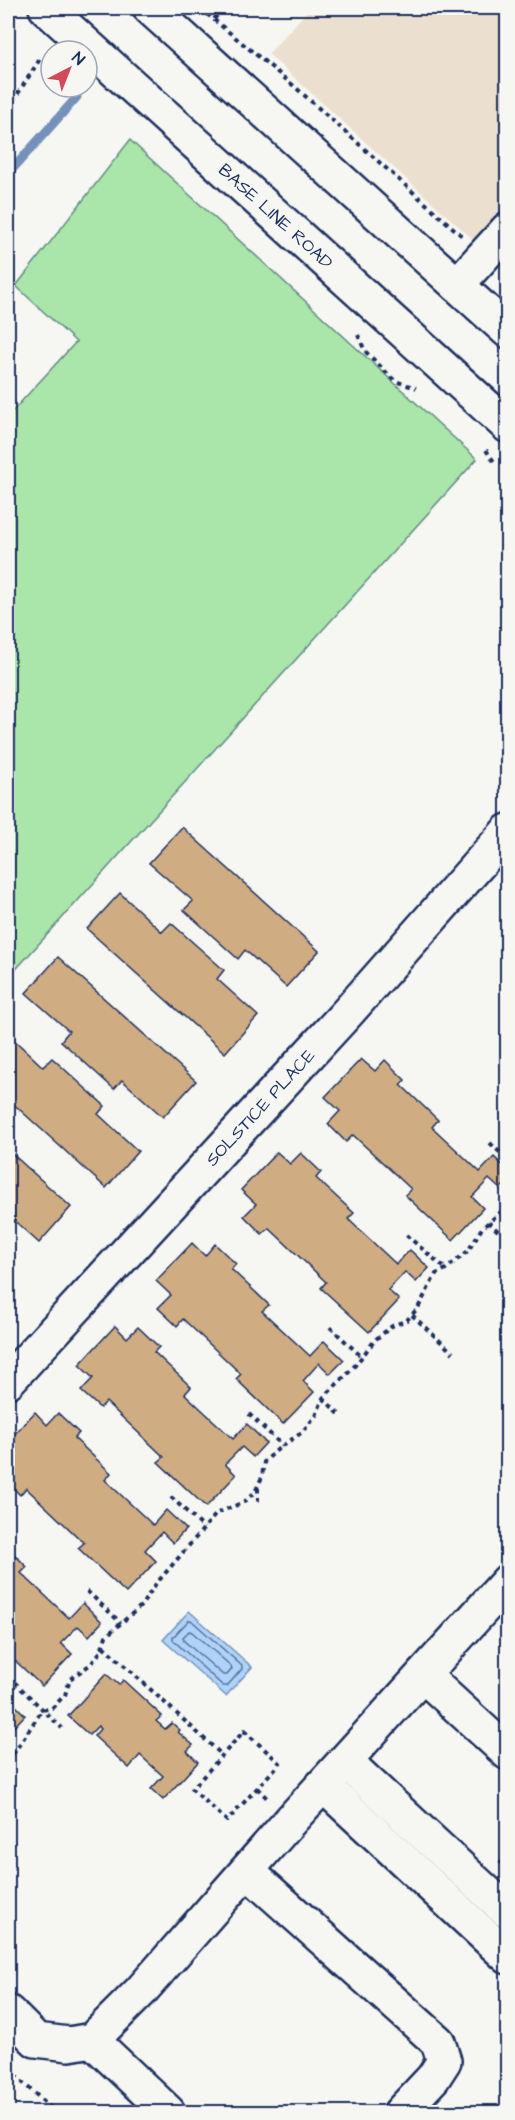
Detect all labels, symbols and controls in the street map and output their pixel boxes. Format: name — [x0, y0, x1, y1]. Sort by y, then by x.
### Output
north arrow — [39, 39, 99, 99]
text: N — [67, 47, 89, 70]
street label: BASE LINE ROAD — [213, 158, 339, 275]
street label: SOLSTICE PLACE — [200, 1043, 321, 1171]

